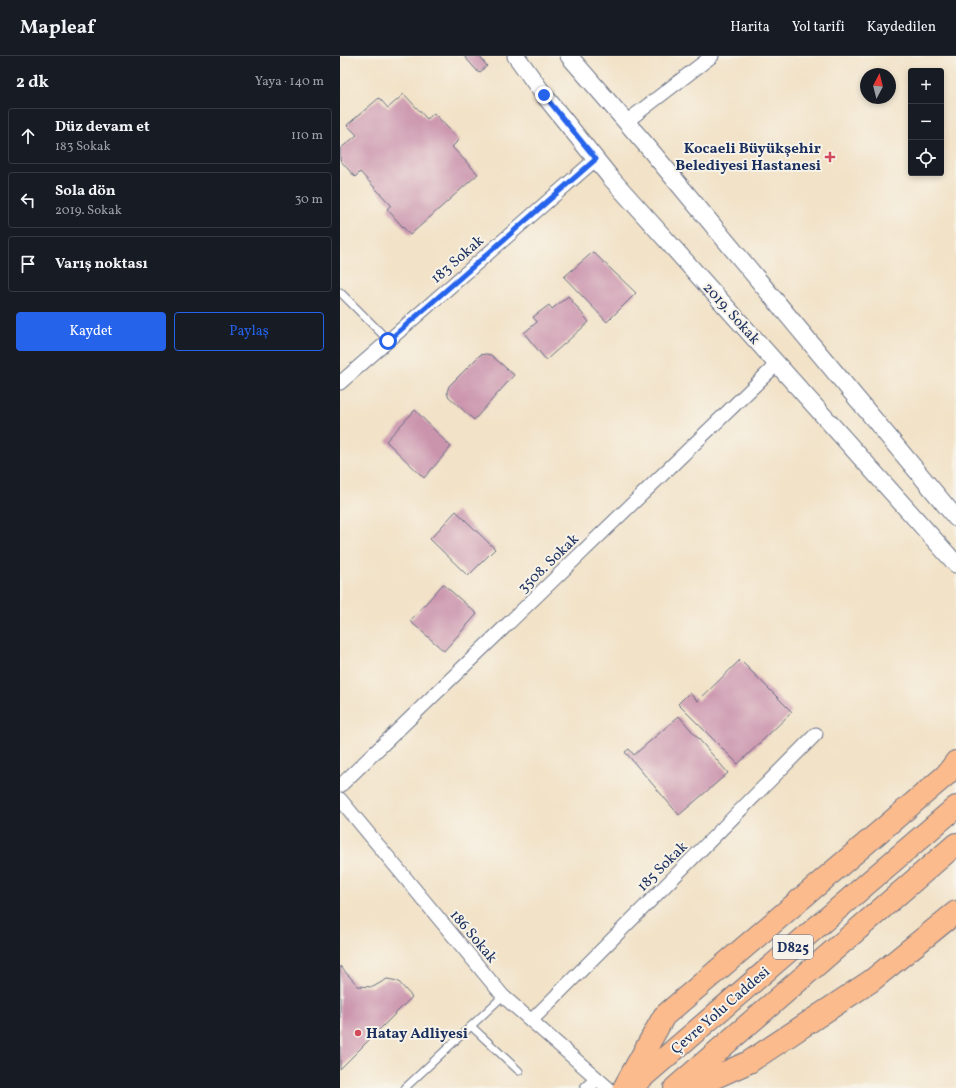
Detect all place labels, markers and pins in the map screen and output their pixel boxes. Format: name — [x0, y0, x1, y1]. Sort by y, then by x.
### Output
place label: Kocaeli Büyükşehir Belediyesi Hastanesi — [675, 139, 821, 177]
marker: Kocaeli Büyükşehir Belediyesi Hastanesi — [824, 151, 836, 163]
place label: Hatay Adliyesi — [366, 1024, 468, 1045]
marker: Hatay Adliyesi — [353, 1028, 363, 1038]

